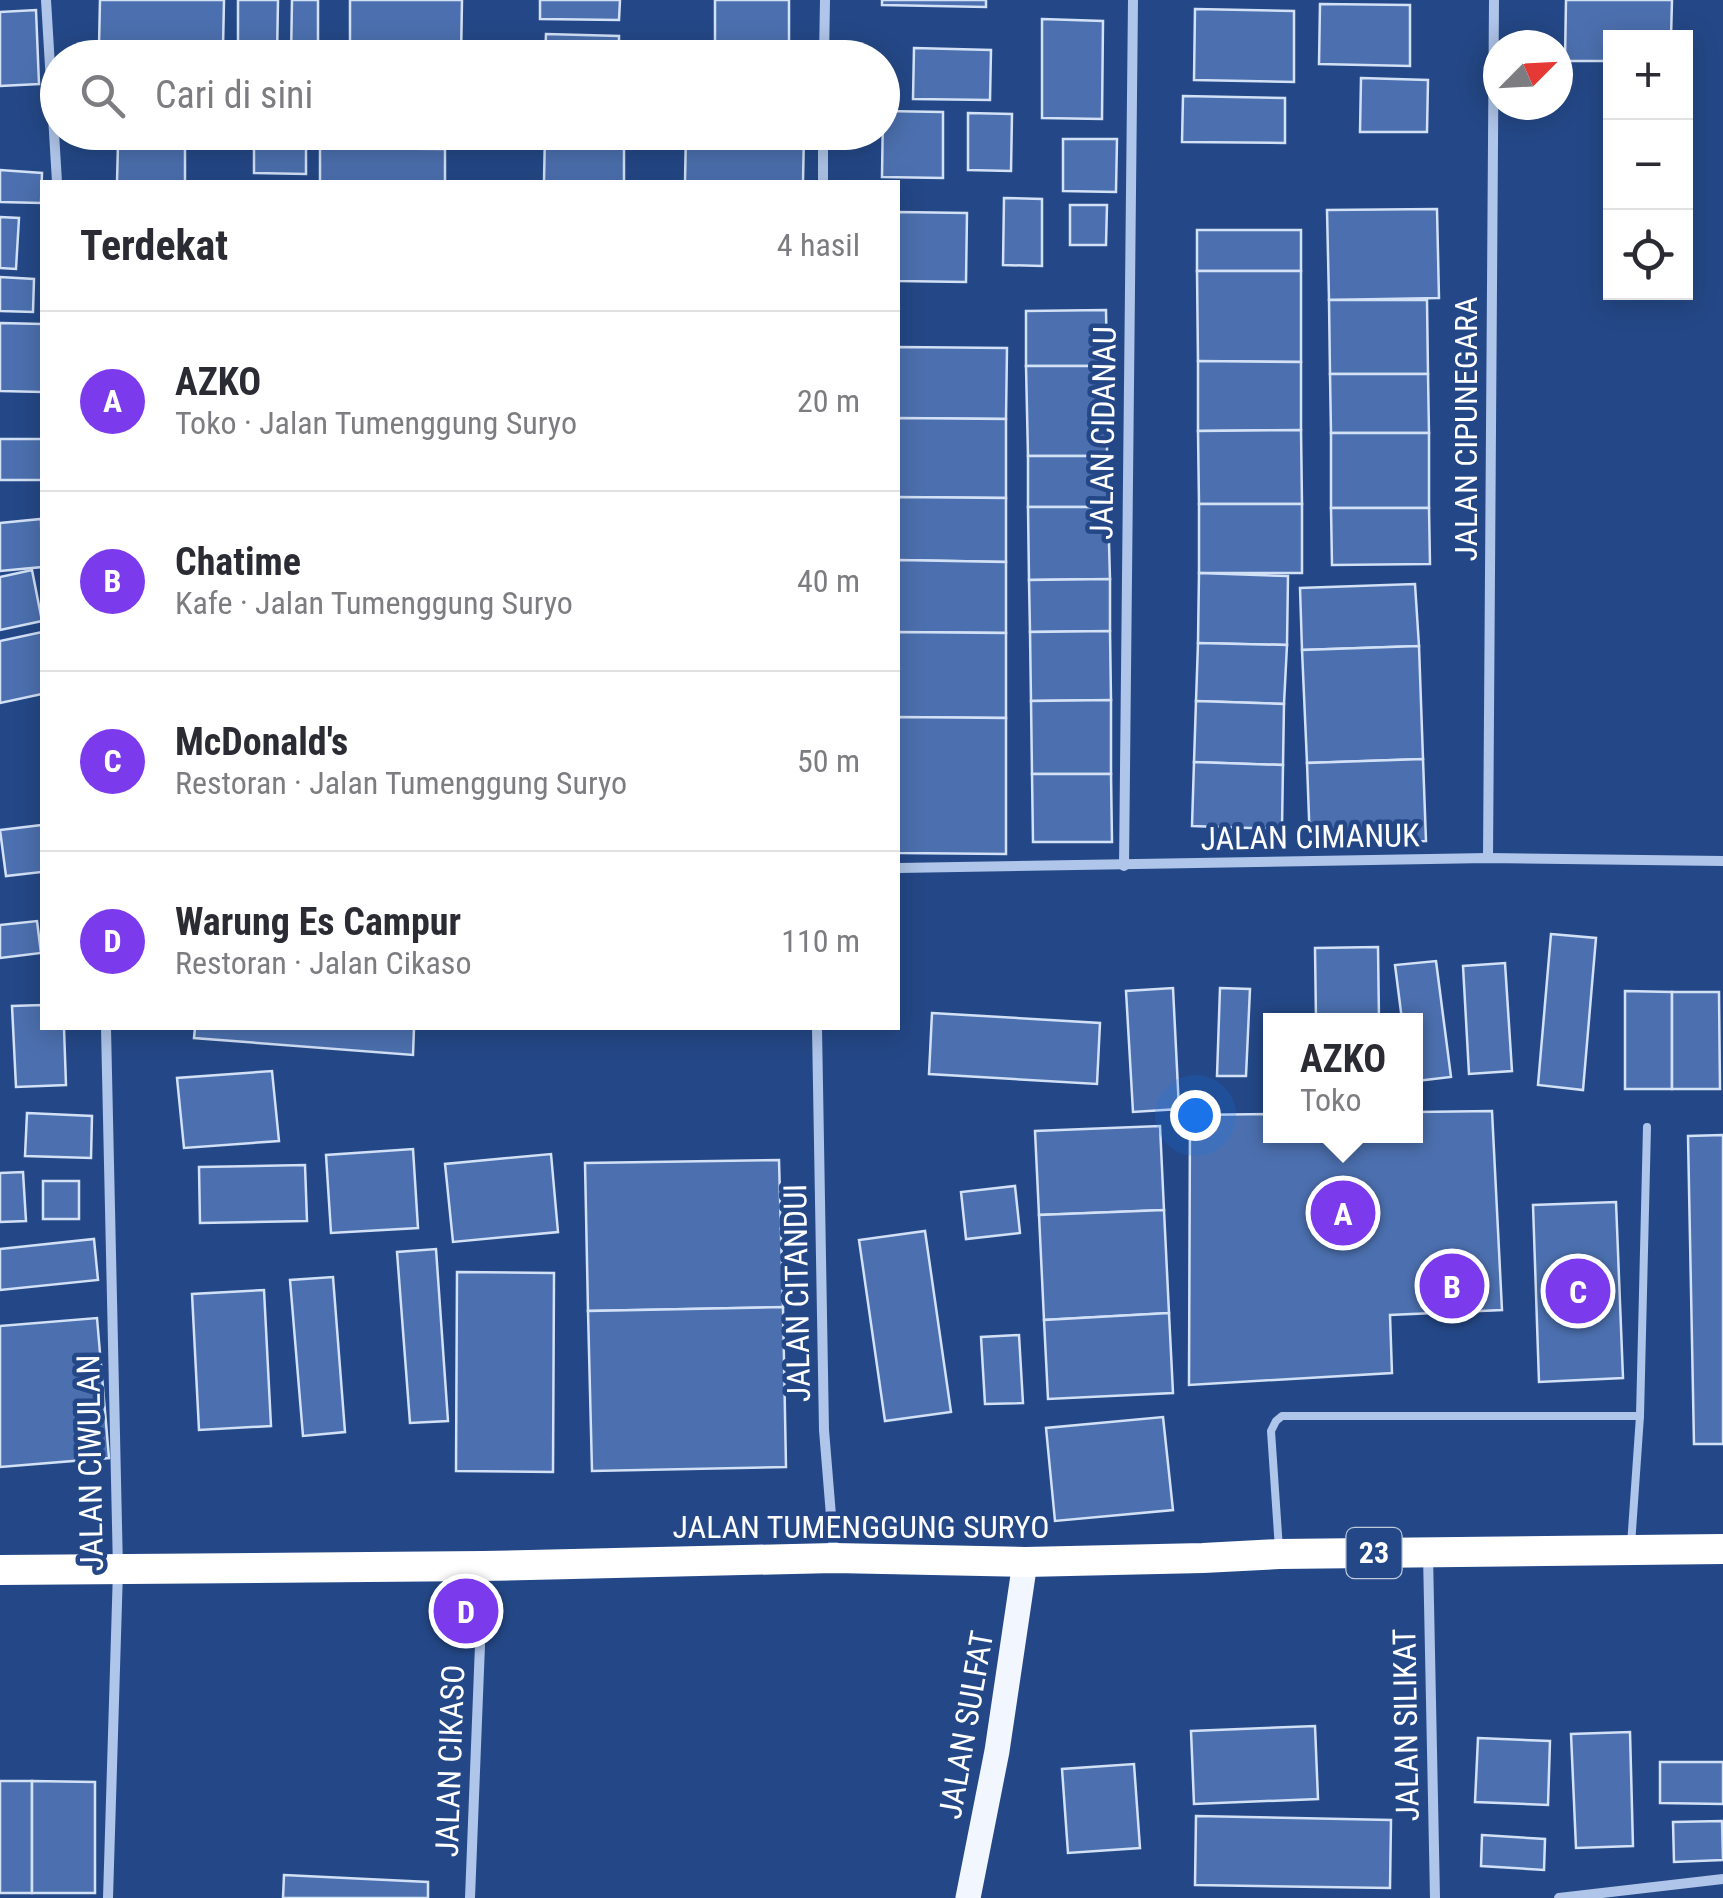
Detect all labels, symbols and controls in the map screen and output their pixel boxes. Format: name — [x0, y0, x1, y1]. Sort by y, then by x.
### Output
north arrow — [1483, 30, 1573, 120]
map controls — [1603, 30, 1693, 300]
button: + — [1603, 30, 1693, 120]
search box — [40, 40, 900, 150]
icon: search — [75, 68, 130, 123]
text: Cari di sini — [155, 73, 313, 117]
button: − — [1603, 120, 1693, 210]
button: locate — [1603, 210, 1693, 300]
text: Terdekat — [80, 221, 228, 270]
text: 4 hasil — [777, 226, 860, 264]
street label: JALAN CIPUNEGARA — [1447, 296, 1485, 562]
street label: JALAN CIDANAU — [1082, 326, 1124, 540]
text: AZKO — [175, 360, 261, 404]
text: A — [103, 382, 122, 420]
text: 20 m — [797, 382, 860, 420]
text: Toko · Jalan Tumenggung Suryo — [175, 404, 577, 442]
text: Chatime — [175, 540, 301, 584]
text: B — [104, 562, 121, 600]
text: 40 m — [797, 562, 860, 600]
text: Kafe · Jalan Tumenggung Suryo — [175, 584, 573, 622]
text: McDonald's — [175, 720, 348, 764]
text: C — [103, 742, 122, 780]
text: 50 m — [797, 742, 860, 780]
text: Restoran · Jalan Tumenggung Suryo — [175, 764, 627, 802]
street label: JALAN CIMANUK — [1200, 816, 1420, 858]
text: Warung Es Campur — [175, 900, 461, 944]
text: D — [103, 922, 122, 960]
text: 110 m — [781, 922, 860, 960]
text: Restoran · Jalan Cikaso — [175, 944, 471, 982]
popup — [1263, 1013, 1423, 1143]
text: AZKO — [1300, 1037, 1386, 1081]
text: Toko — [1300, 1081, 1362, 1119]
your location — [1170, 1090, 1221, 1141]
pin: A — [1310, 1176, 1376, 1250]
street label: JALAN CITANDUI — [776, 1184, 818, 1402]
pin: B — [1420, 1248, 1484, 1324]
pin: C — [1546, 1254, 1610, 1328]
street label: JALAN CIWULAN — [69, 1354, 111, 1572]
street label: JALAN TUMENGGUNG SURYO — [673, 1508, 1049, 1546]
road number: 23 — [1346, 1528, 1402, 1578]
pin: D — [434, 1574, 498, 1648]
street label: JALAN SULFAT — [931, 1628, 1001, 1822]
street label: JALAN SILIKAT — [1385, 1628, 1427, 1822]
street label: JALAN CIKASO — [428, 1664, 472, 1858]

